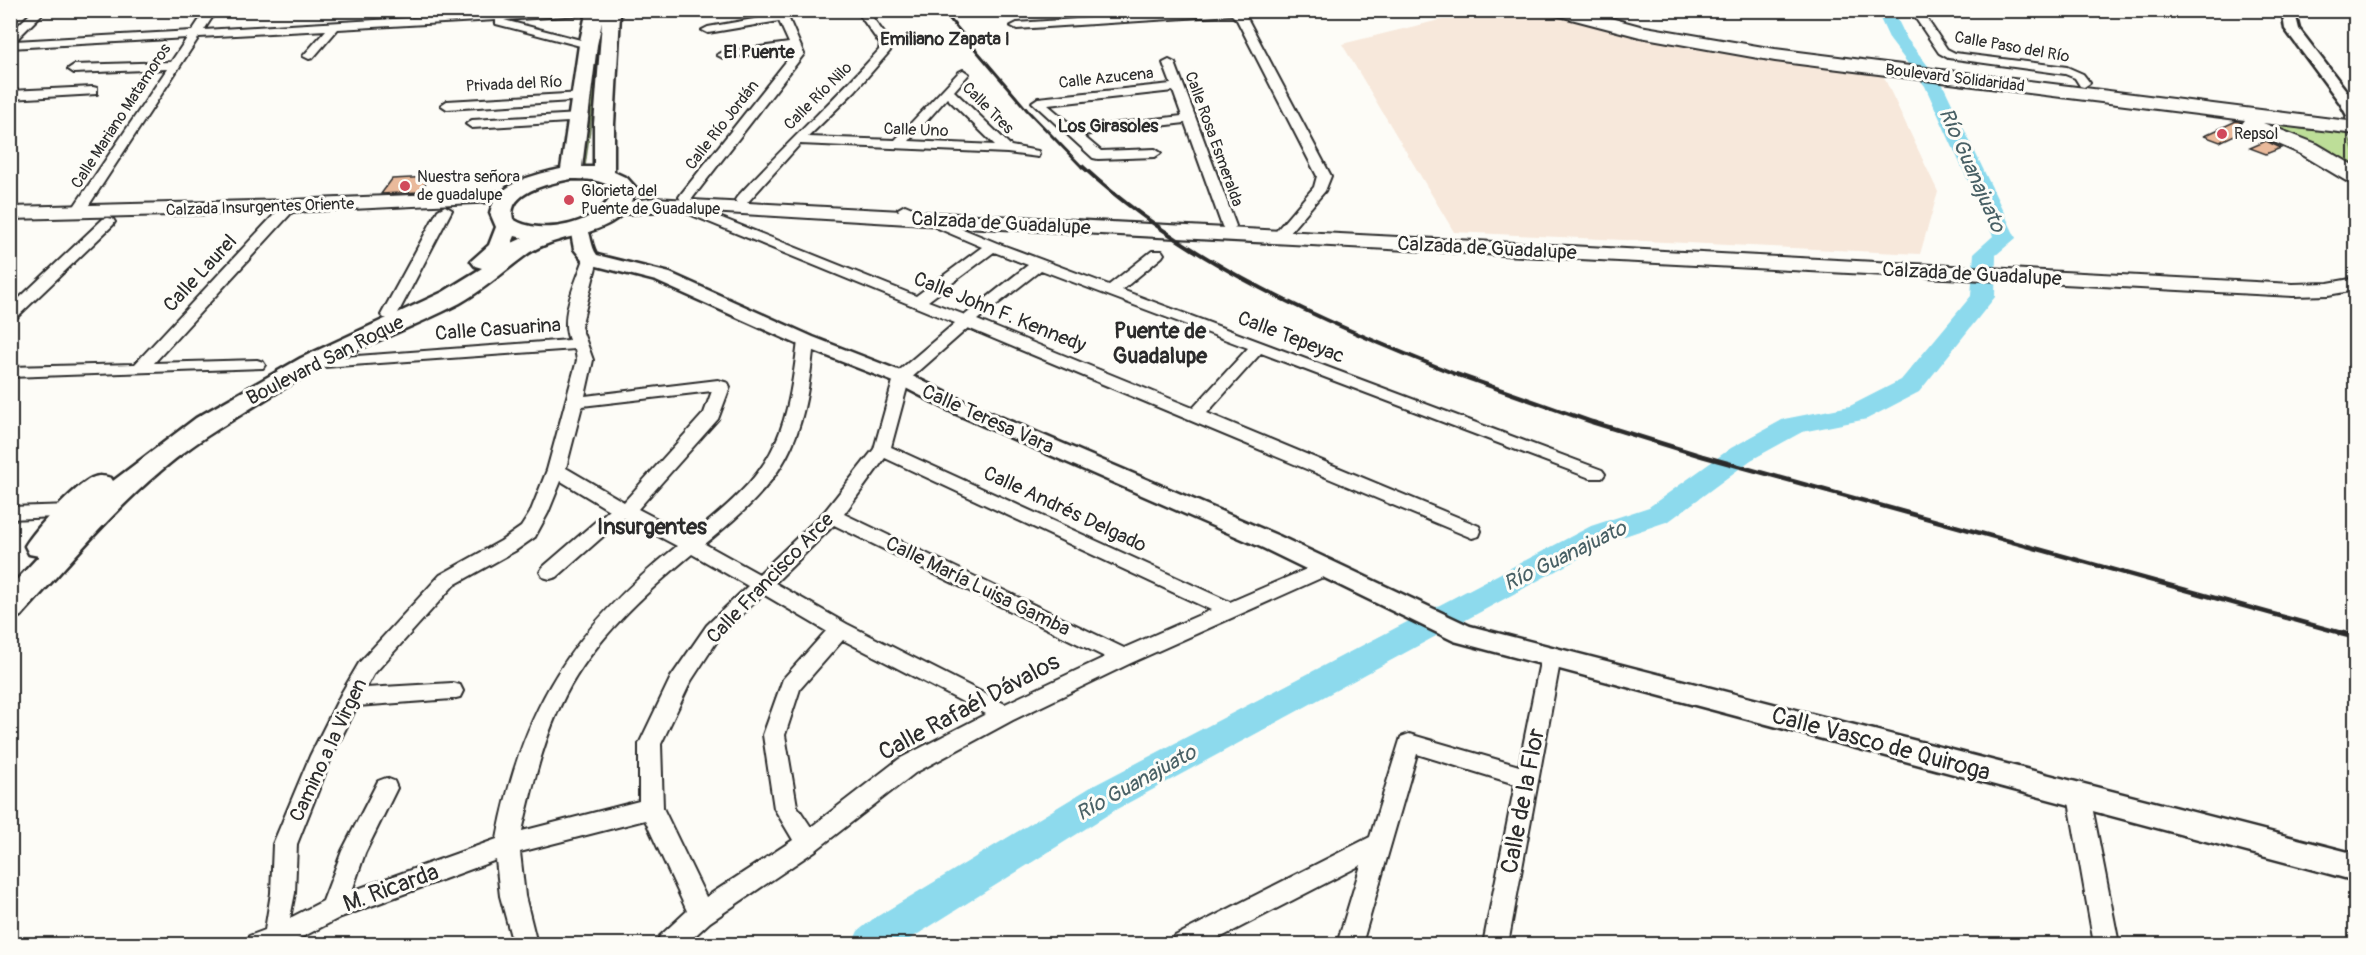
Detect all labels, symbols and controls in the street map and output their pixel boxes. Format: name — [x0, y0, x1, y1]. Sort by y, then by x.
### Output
street label: Calle Paso del Río — [1953, 27, 2072, 67]
district label: Emiliano Zapata I — [880, 28, 1010, 51]
street label: Calle Mariano Matamoros — [67, 40, 175, 192]
district label: El Puente — [723, 41, 796, 64]
street label: Calle Río Nilo — [780, 57, 857, 134]
street label: Boulevard Solidaridad — [1884, 60, 2026, 96]
street label: Calle Azucena — [1058, 63, 1154, 93]
street label: Calle Rosa Esmeralda — [1180, 69, 1248, 209]
street label: Privada del Río — [465, 71, 563, 97]
street label: Calle Río Jordán — [681, 76, 763, 174]
street label: Calle Tres — [958, 78, 1018, 138]
water label: Río Guanajuato — [1933, 104, 2012, 238]
district label: Los Girasoles — [1058, 115, 1159, 138]
street label: Calle Uno — [883, 119, 949, 141]
place label: Repsol — [2234, 124, 2278, 144]
marker: Repsol — [2215, 127, 2229, 141]
place label: Nuestra señora de guadalupe — [417, 167, 520, 205]
marker: Nuestra señora de guadalupe — [398, 179, 412, 193]
place label: Glorieta del Puente de Guadalupe — [581, 181, 720, 219]
marker: Glorieta del Puente de Guadalupe — [562, 193, 576, 207]
street label: Calzada Insurgentes Oriente — [165, 194, 355, 220]
street label: Calzada de Guadalupe — [911, 206, 1091, 240]
street label: Calle Laurel — [158, 229, 242, 317]
street label: Calzada de Guadalupe — [1397, 231, 1577, 265]
street label: Calzada de Guadalupe — [1882, 257, 2062, 291]
street label: Calle John F. Kennedy — [910, 266, 1090, 358]
street label: Calle Tepeyac — [1234, 305, 1348, 369]
street label: Boulevard San Roque — [242, 309, 408, 411]
street label: Calle Casuarina — [434, 312, 562, 346]
district label: Puente de Guadalupe — [1113, 317, 1208, 370]
street label: Calle Teresa Vara — [918, 379, 1058, 459]
street label: Calle Andrés Delgado — [979, 460, 1151, 558]
street label: Calle Francisco Arce — [701, 507, 839, 649]
district label: Insurgentes — [597, 513, 707, 541]
water label: Río Guanajuato — [1499, 514, 1632, 597]
street label: Calle María Luisa Gamba — [882, 530, 1074, 642]
street label: Calle Rafaél Dávalos — [874, 647, 1065, 767]
street label: Camino a la Virgen — [284, 674, 372, 826]
street label: Calle Vasco de Quiroga — [1768, 701, 1994, 787]
street label: Calle de la Flor — [1495, 726, 1551, 876]
water label: Río Guanajuato — [1071, 738, 1202, 827]
street label: M. Ricarda — [339, 857, 443, 919]

